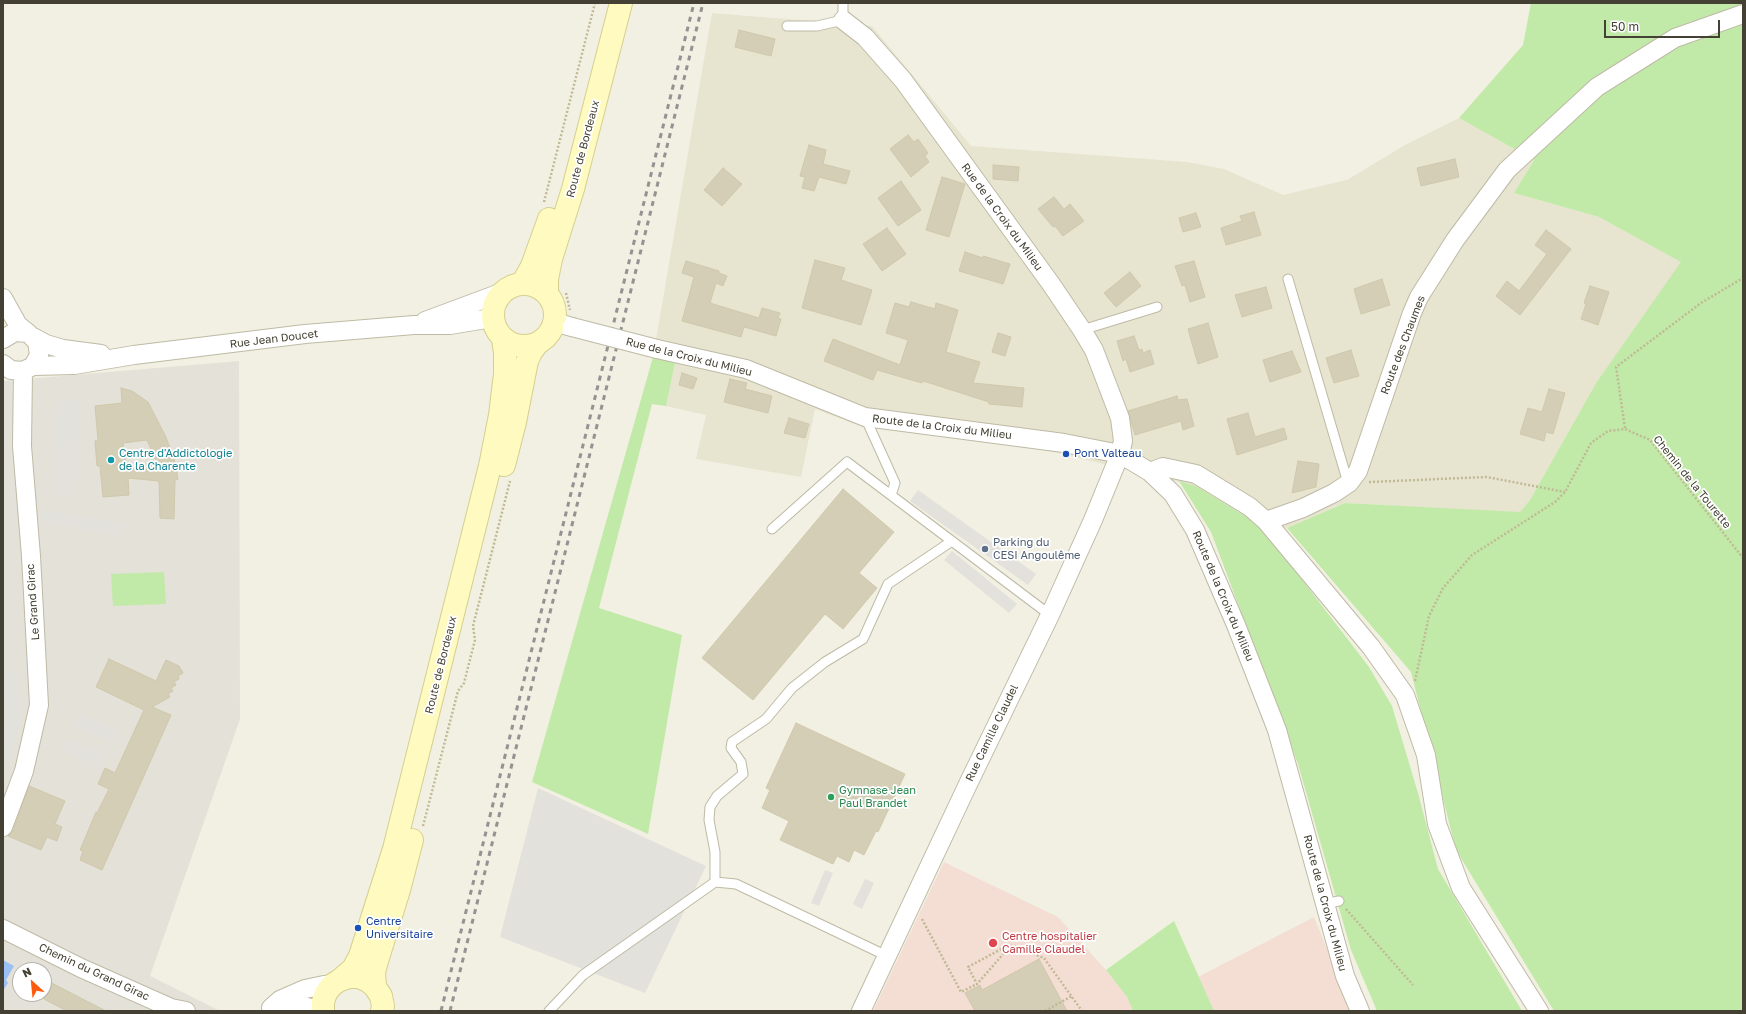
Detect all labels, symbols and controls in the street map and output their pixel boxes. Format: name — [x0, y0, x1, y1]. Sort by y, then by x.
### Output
scale bar — [1606, 12, 1722, 38]
text: 50 m — [1611, 19, 1639, 34]
street label: Route de Bordeaux — [564, 99, 602, 199]
street label: Rue de la Croix du Milieu — [959, 161, 1045, 273]
street label: Route des Chaumes — [1378, 294, 1428, 396]
street label: Rue Jean Doucet — [229, 327, 319, 351]
street label: Rue de la Croix du Milieu — [625, 335, 753, 379]
street label: Route de la Croix du Milieu — [871, 412, 1013, 442]
street label: Chemin de la Tourette — [1650, 433, 1734, 531]
place label: Centre d'Addictologie de la Charente — [119, 447, 232, 473]
place label: Pont Valteau — [1074, 447, 1141, 461]
marker: Pont Valteau — [1061, 449, 1071, 459]
marker: Centre d'Addictologie de la Charente — [106, 455, 116, 465]
street label: Route de la Croix du Milieu — [1189, 529, 1257, 663]
place label: Parking du CESI Angoulême — [993, 536, 1080, 562]
marker: Parking du CESI Angoulême — [980, 544, 990, 554]
street label: Le Grand Girac — [24, 563, 42, 641]
street label: Route de Bordeaux — [422, 615, 460, 715]
street label: Rue Camille Claudel — [963, 682, 1021, 784]
place label: Gymnase Jean Paul Brandet — [839, 784, 916, 810]
marker: Gymnase Jean Paul Brandet — [826, 792, 836, 802]
street label: Route de la Croix du Milieu — [1300, 833, 1350, 973]
place label: Centre Universitaire — [366, 915, 433, 941]
marker: Centre Universitaire — [353, 923, 363, 933]
place label: Centre hospitalier Camille Claudel — [1002, 930, 1097, 956]
marker: Centre hospitalier Camille Claudel — [987, 937, 999, 949]
street label: Chemin du Grand Girac — [37, 941, 151, 1003]
north arrow — [12, 962, 52, 1002]
text: N — [20, 964, 33, 979]

